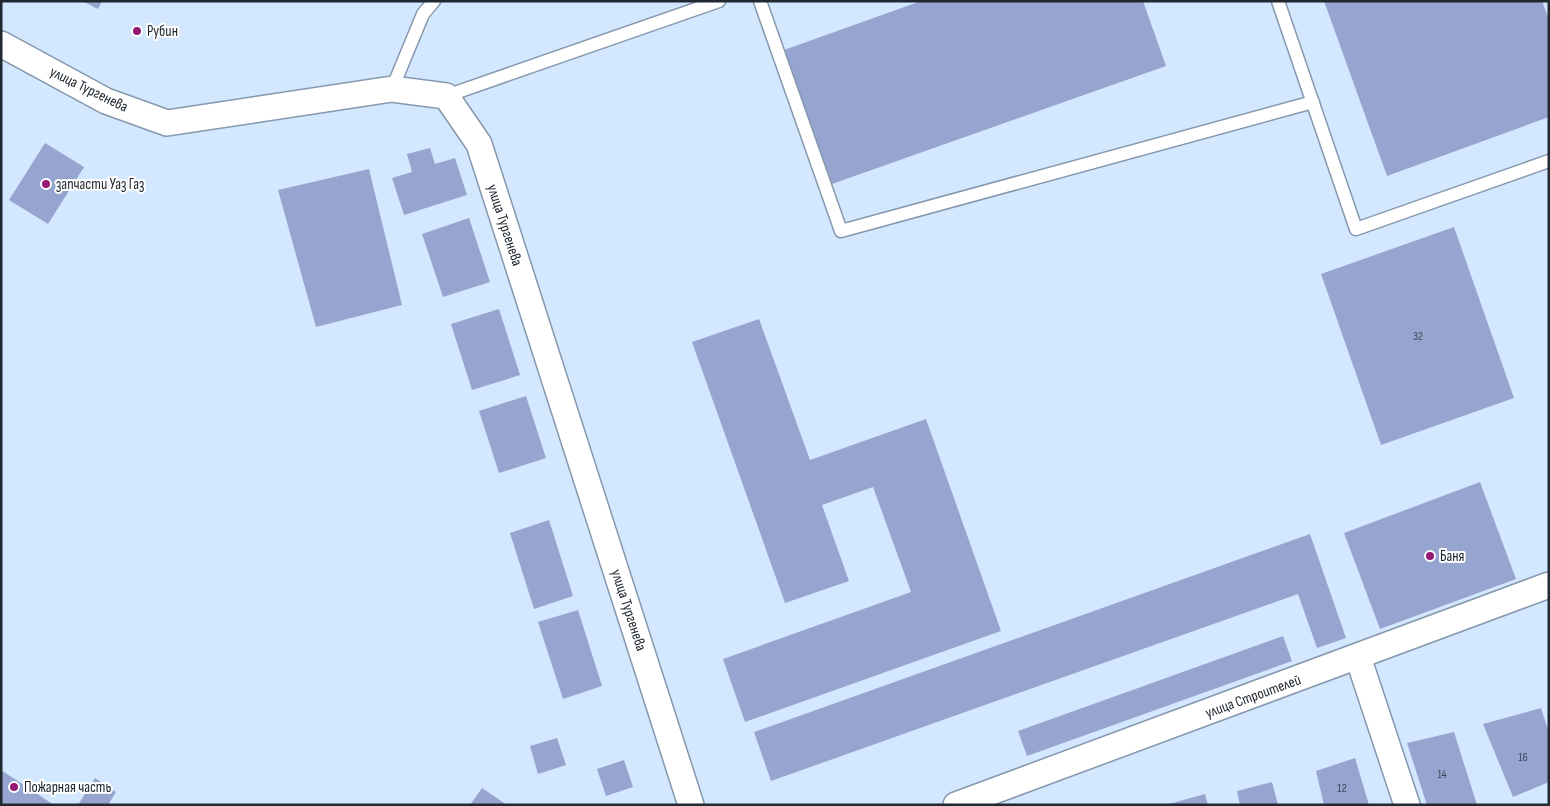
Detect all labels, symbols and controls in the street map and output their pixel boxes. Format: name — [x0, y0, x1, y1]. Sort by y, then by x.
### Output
place label: Рубин — [147, 22, 178, 41]
marker: Рубин — [131, 25, 143, 37]
street label: улица Тургенева — [47, 62, 131, 117]
place label: запчасти Уаз Газ — [56, 175, 144, 194]
marker: запчасти Уаз Газ — [40, 178, 52, 190]
street label: улица Тургенева — [482, 182, 527, 269]
house number: 32 — [1413, 329, 1423, 344]
place label: Баня — [1440, 547, 1465, 566]
marker: Баня — [1424, 550, 1436, 562]
street label: улица Тургенева — [606, 567, 651, 654]
street label: улица Строителей — [1203, 670, 1304, 723]
house number: 16 — [1518, 750, 1528, 765]
house number: 14 — [1437, 767, 1447, 782]
place label: Пожарная часть — [24, 778, 111, 797]
marker: Пожарная часть — [8, 781, 20, 793]
house number: 12 — [1337, 781, 1347, 796]

